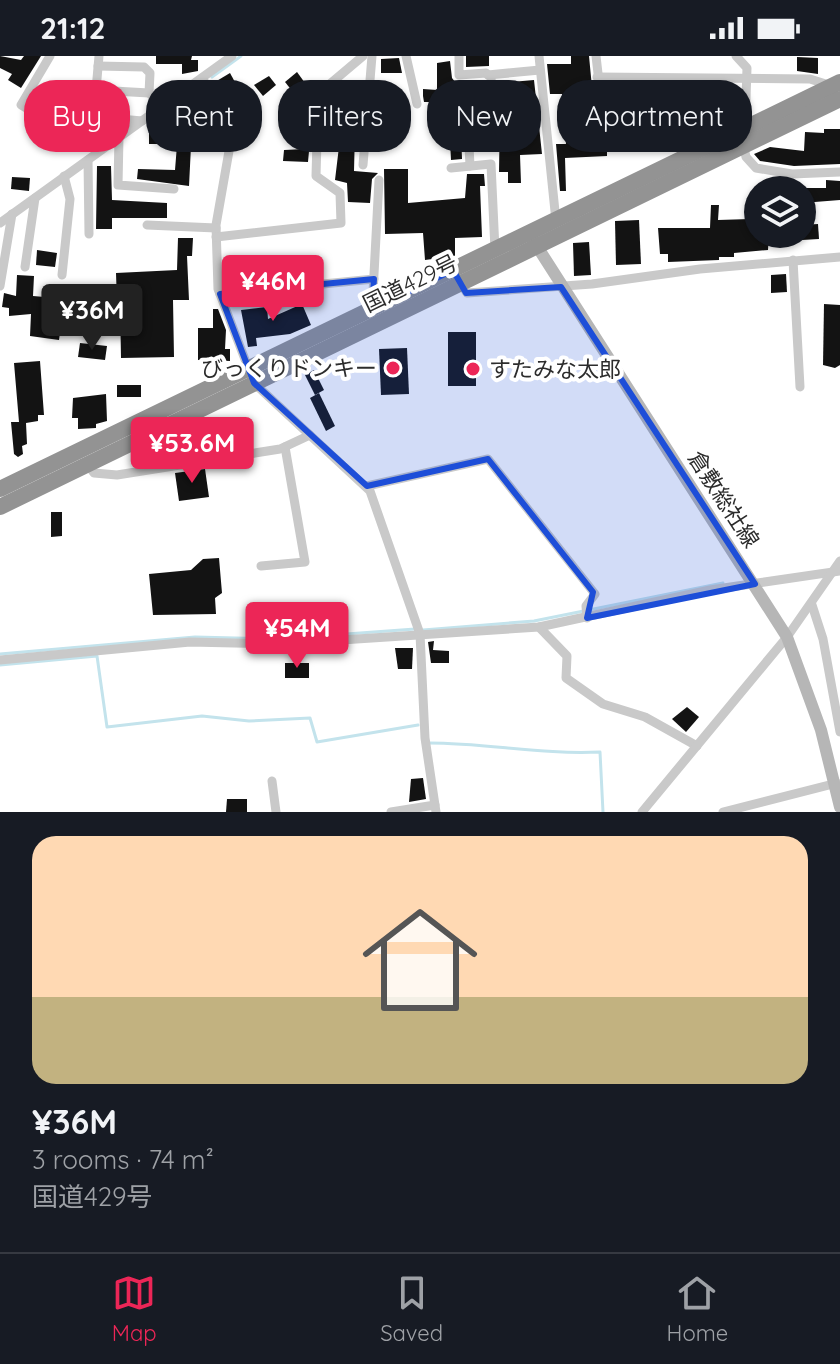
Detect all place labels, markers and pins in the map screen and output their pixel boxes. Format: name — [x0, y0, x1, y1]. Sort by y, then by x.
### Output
pin: ¥46M — [226, 255, 320, 323]
pin: ¥36M — [45, 284, 139, 352]
place label: びっくりドンキー — [201, 354, 377, 382]
place label: すたみな太郎 — [489, 355, 621, 383]
marker: びっくりドンキー — [384, 359, 402, 377]
marker: すたみな太郎 — [464, 360, 482, 378]
pin: ¥53.6M — [127, 417, 257, 485]
pin: ¥54M — [250, 602, 344, 670]

